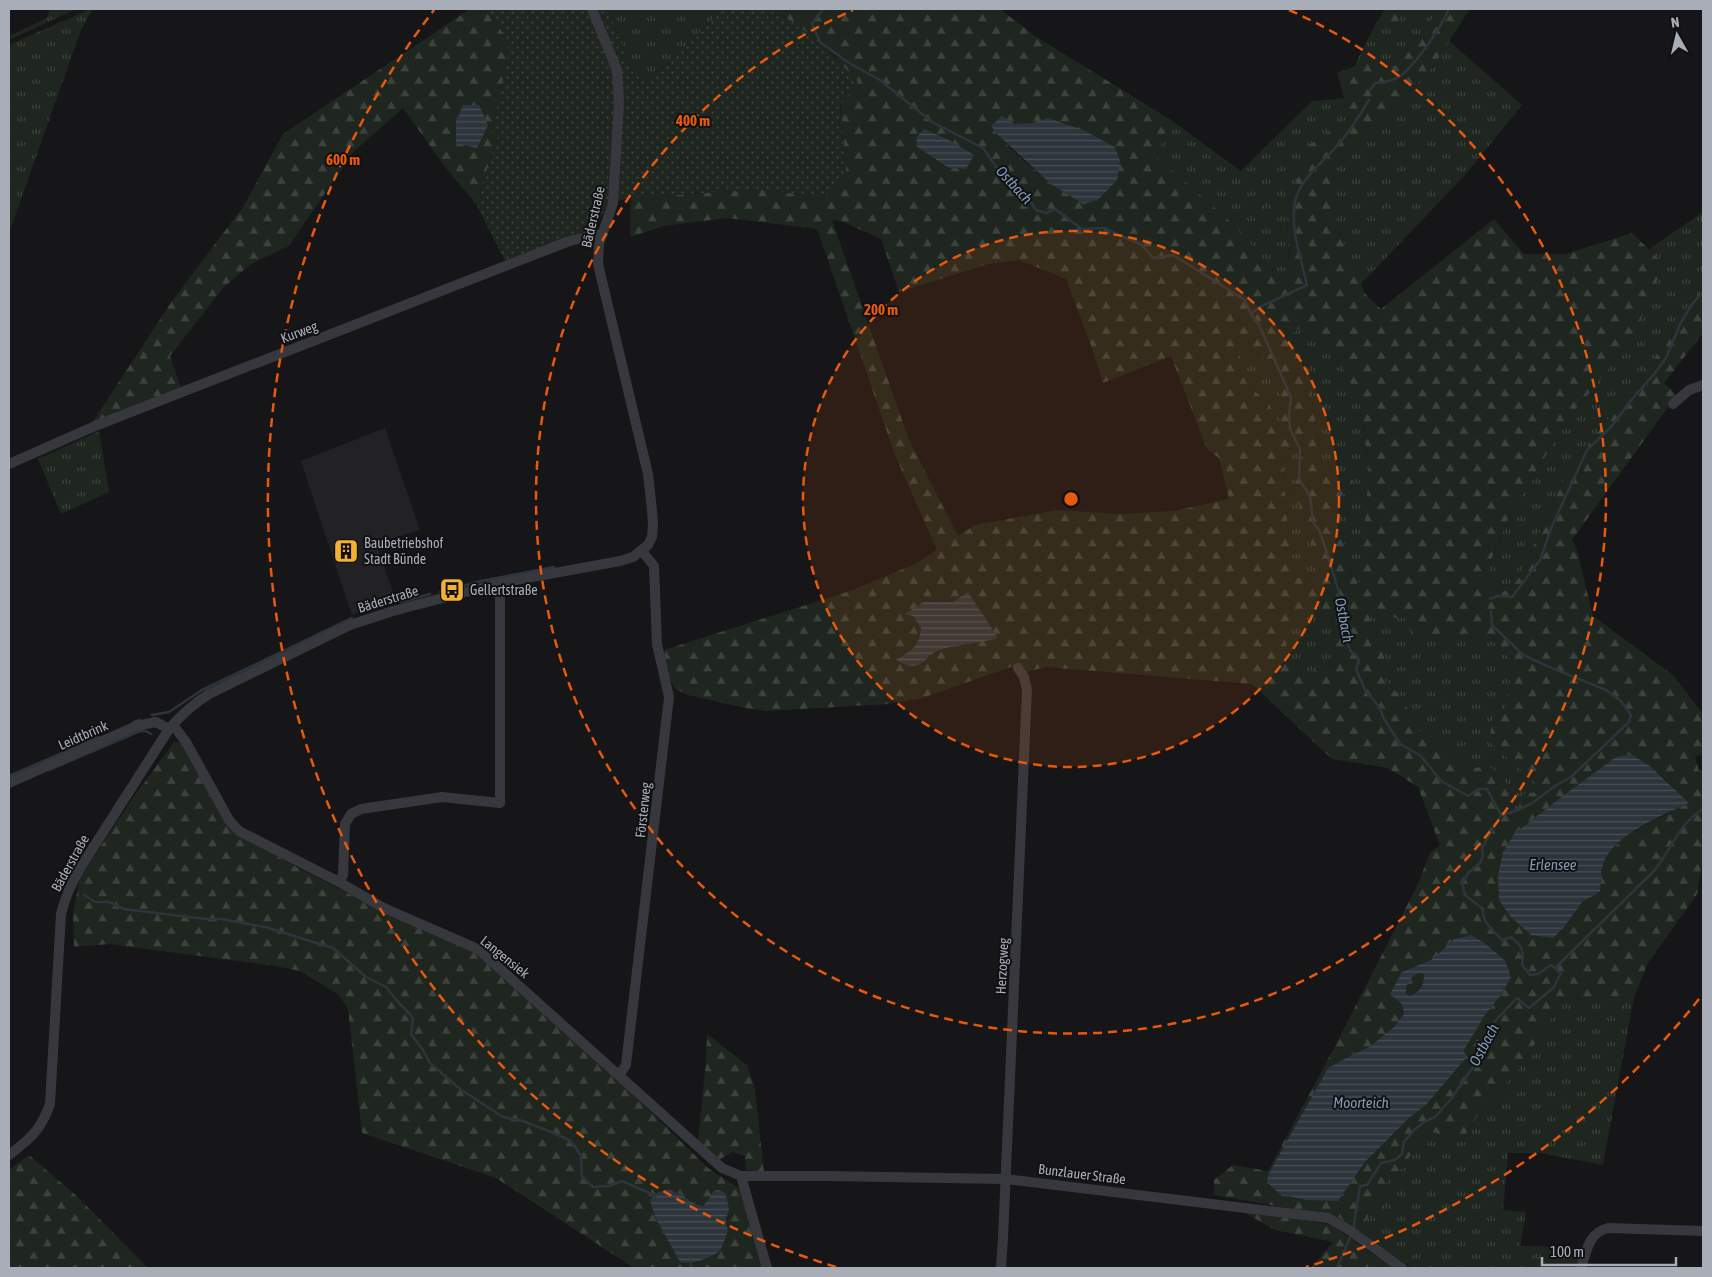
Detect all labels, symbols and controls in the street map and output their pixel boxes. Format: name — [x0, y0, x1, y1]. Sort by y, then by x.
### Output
north arrow — [1652, 10, 1702, 60]
text: N — [1670, 14, 1680, 31]
text: 400 m — [675, 112, 710, 129]
text: 600 m — [326, 151, 360, 168]
water label: Ostbach — [993, 162, 1036, 207]
street label: Bäderstraße — [578, 185, 608, 249]
text: 200 m — [864, 301, 898, 318]
street label: Kurweg — [278, 318, 320, 346]
centre of rings — [1062, 490, 1080, 508]
place label: Baubetriebshof Stadt Bünde — [364, 535, 444, 567]
building icon: Baubetriebshof Stadt Bünde — [333, 538, 359, 564]
bus stop icon: Gellertstraße — [439, 577, 465, 603]
street label: Bäderstraße — [356, 582, 420, 616]
place label: Gellertstraße — [470, 582, 538, 598]
water label: Ostbach — [1332, 596, 1357, 644]
street label: Leidtbrink — [56, 717, 110, 753]
street label: Försterweg — [632, 781, 654, 839]
street label: Bäderstraße — [48, 832, 92, 894]
water label: Erlensee — [1529, 856, 1577, 873]
street label: Langensiek — [477, 932, 533, 982]
street label: Herzogweg — [993, 937, 1011, 995]
water label: Ostbach — [1465, 1021, 1502, 1069]
water label: Moorteich — [1333, 1094, 1389, 1111]
street label: Bunzlauer Straße — [1037, 1161, 1127, 1187]
scale bar — [1542, 1234, 1676, 1266]
text: 100 m — [1550, 1243, 1584, 1260]

